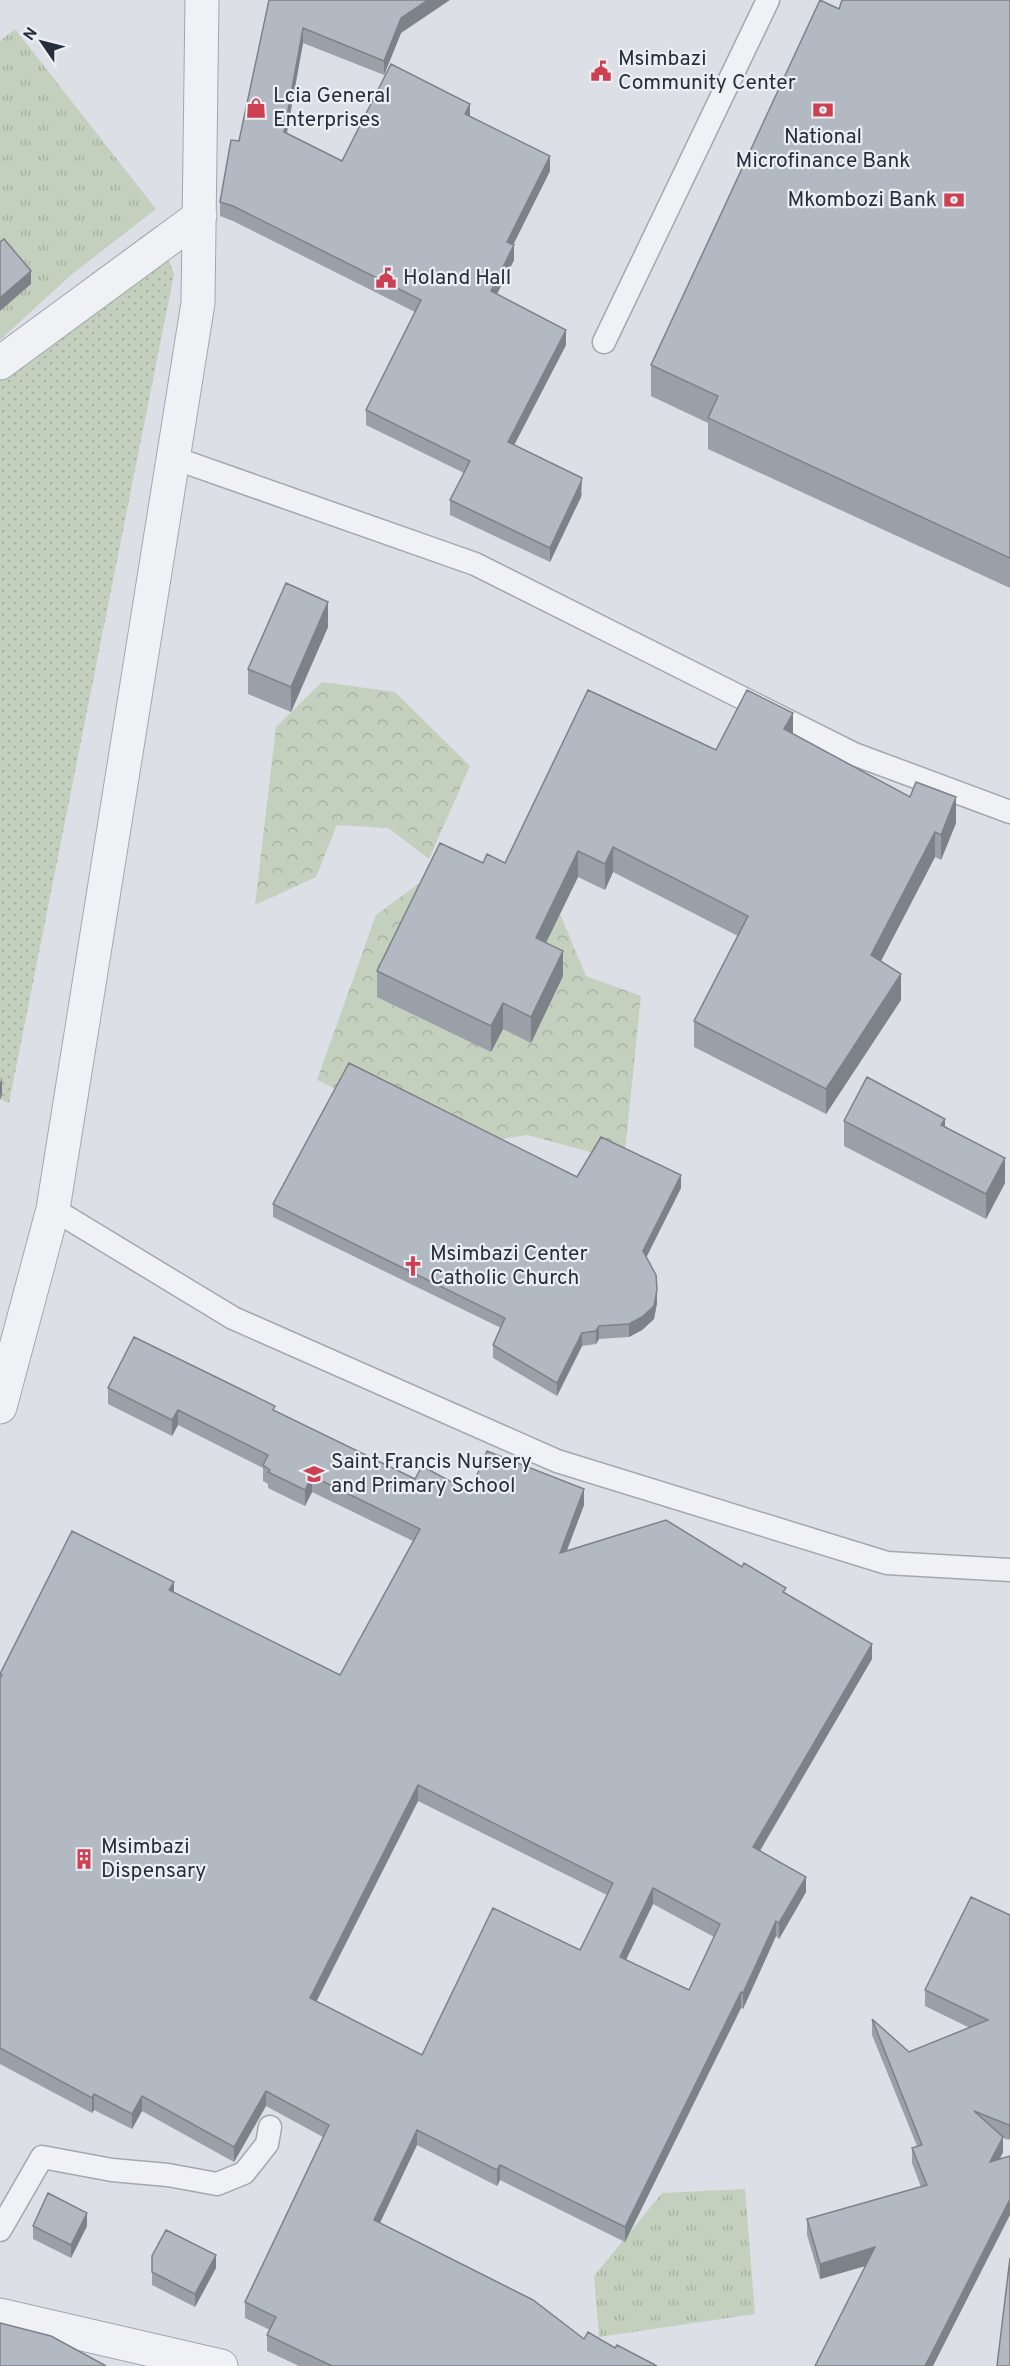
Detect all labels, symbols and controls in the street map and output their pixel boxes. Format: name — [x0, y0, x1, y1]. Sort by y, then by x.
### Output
north arrow — [12, 12, 72, 72]
text: N — [20, 24, 43, 45]
place label: Msimbazi Community Center — [618, 46, 796, 97]
public building icon: Msimbazi Community Center — [589, 59, 613, 83]
place label: Lcia General Enterprises — [273, 83, 390, 134]
shop icon: Lcia General Enterprises — [244, 96, 268, 120]
bank icon: National Microfinance Bank — [811, 98, 835, 122]
place label: National Microfinance Bank — [736, 124, 910, 175]
place label: Mkombozi Bank — [787, 187, 937, 214]
bank icon: Mkombozi Bank — [942, 188, 966, 212]
place label: Holand Hall — [403, 265, 511, 292]
public building icon: Holand Hall — [374, 266, 398, 290]
place label: Msimbazi Center Catholic Church — [430, 1241, 588, 1292]
church icon: Msimbazi Center Catholic Church — [401, 1254, 425, 1278]
place label: Saint Francis Nursery and Primary School — [331, 1449, 532, 1500]
school or university icon: Saint Francis Nursery and Primary School — [302, 1462, 326, 1486]
place label: Msimbazi Dispensary — [101, 1834, 206, 1885]
building icon: Msimbazi Dispensary — [72, 1847, 96, 1871]

